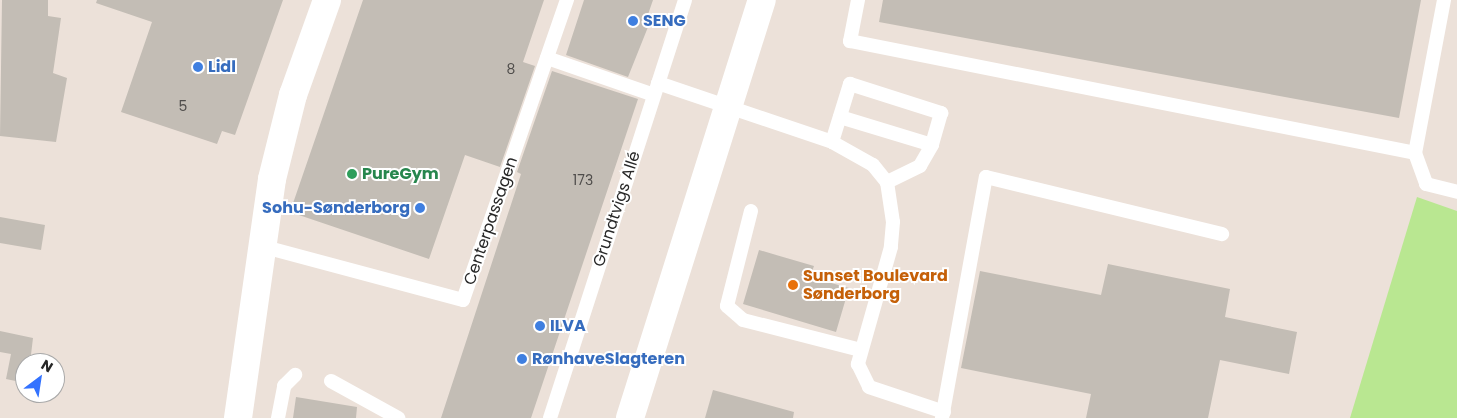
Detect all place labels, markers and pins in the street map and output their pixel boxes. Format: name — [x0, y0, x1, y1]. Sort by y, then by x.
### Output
place label: SENG — [643, 11, 686, 31]
marker: SENG — [627, 15, 639, 27]
place label: Lidl — [208, 57, 236, 77]
marker: Lidl — [192, 61, 204, 73]
place label: PureGym — [362, 164, 439, 184]
marker: PureGym — [346, 168, 358, 180]
place label: Sohu-Sønderborg — [262, 198, 410, 218]
marker: Sohu-Sønderborg — [414, 202, 426, 214]
place label: Sunset Boulevard Sønderborg — [803, 266, 948, 304]
marker: Sunset Boulevard Sønderborg — [787, 279, 799, 291]
place label: ILVA — [550, 316, 586, 336]
marker: ILVA — [534, 320, 546, 332]
place label: RønhaveSlagteren — [532, 349, 685, 369]
marker: RønhaveSlagteren — [516, 353, 528, 365]

